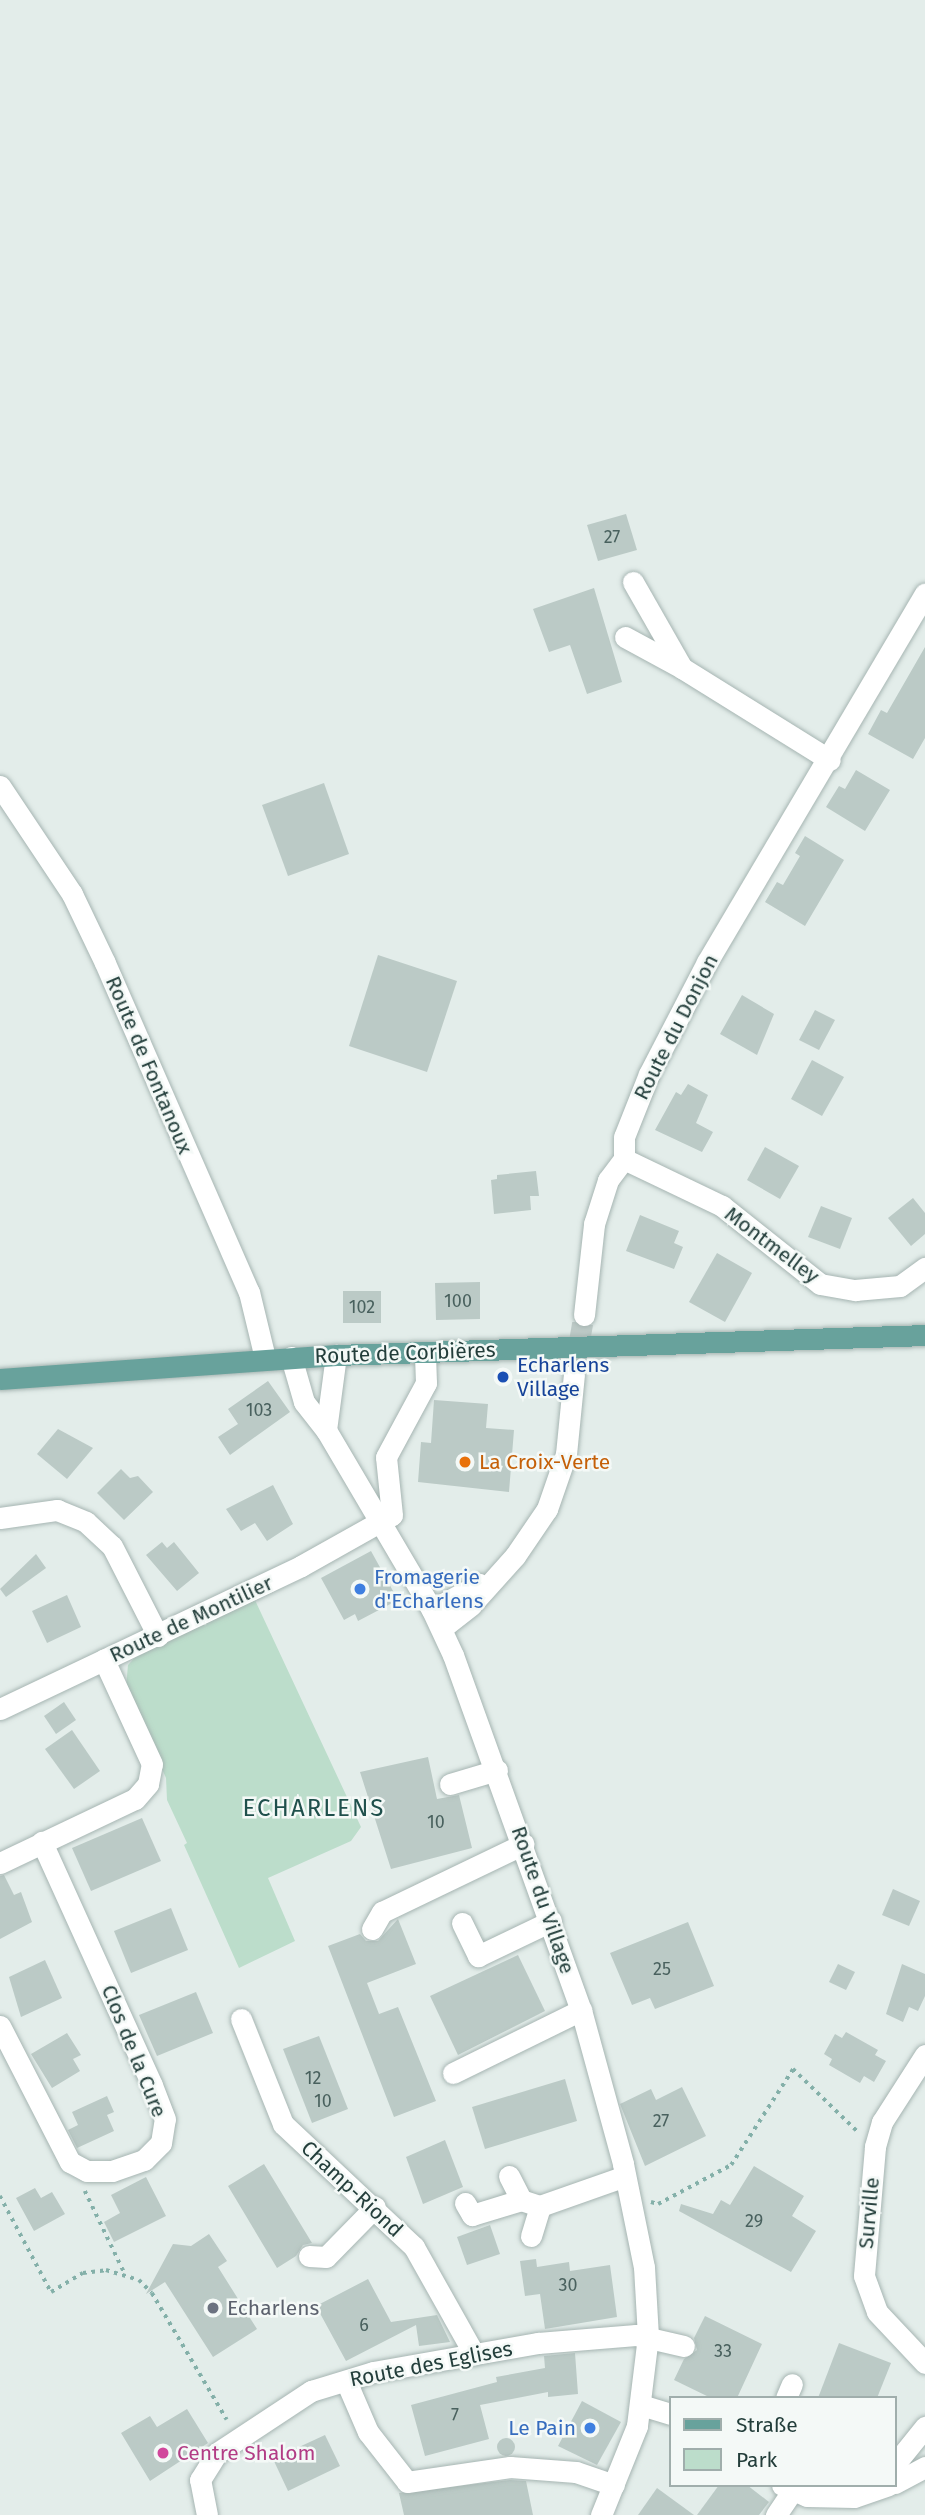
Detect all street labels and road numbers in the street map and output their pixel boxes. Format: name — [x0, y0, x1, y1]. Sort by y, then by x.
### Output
street label: Route du Donjon — [628, 950, 724, 1104]
street label: Route de Fontanoux — [100, 972, 198, 1158]
street label: Montmelley — [720, 1201, 824, 1289]
street label: Route de Corbières — [314, 1337, 496, 1369]
street label: Route de Montilier — [106, 1570, 276, 1668]
street label: Route du Village — [506, 1823, 580, 1977]
street label: Clos de la Cure — [96, 1981, 172, 2121]
street label: Champ-Riond — [296, 2135, 408, 2243]
street label: Surville — [853, 2176, 885, 2250]
street label: Route des Eglises — [347, 2336, 515, 2392]

